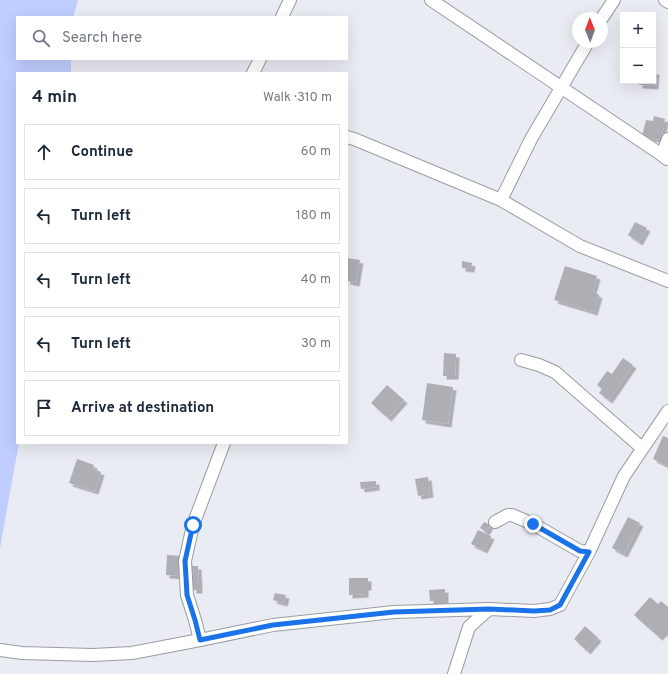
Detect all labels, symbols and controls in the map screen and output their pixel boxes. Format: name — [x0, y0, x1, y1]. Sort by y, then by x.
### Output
north arrow — [572, 12, 608, 48]
map controls — [620, 12, 656, 84]
button: + — [620, 12, 656, 48]
search box — [16, 16, 348, 60]
icon: search — [30, 27, 52, 49]
text: Search here — [62, 29, 142, 48]
button: − — [620, 48, 656, 84]
text: 4 min — [32, 87, 77, 109]
text: Walk · 310 m — [263, 90, 332, 106]
icon: ahead — [33, 141, 55, 163]
text: Continue — [71, 143, 133, 162]
text: 60 m — [301, 144, 331, 160]
icon: left — [33, 205, 55, 227]
text: Turn left — [71, 207, 131, 226]
text: 180 m — [296, 208, 331, 224]
icon: left — [33, 269, 55, 291]
text: Turn left — [71, 271, 131, 290]
text: 40 m — [301, 272, 331, 288]
icon: left — [33, 333, 55, 355]
text: Turn left — [71, 335, 131, 354]
text: 30 m — [301, 336, 331, 352]
icon: arrive — [33, 397, 55, 419]
text: Arrive at destination — [71, 399, 214, 418]
route end — [524, 515, 542, 533]
route start — [184, 516, 202, 534]

